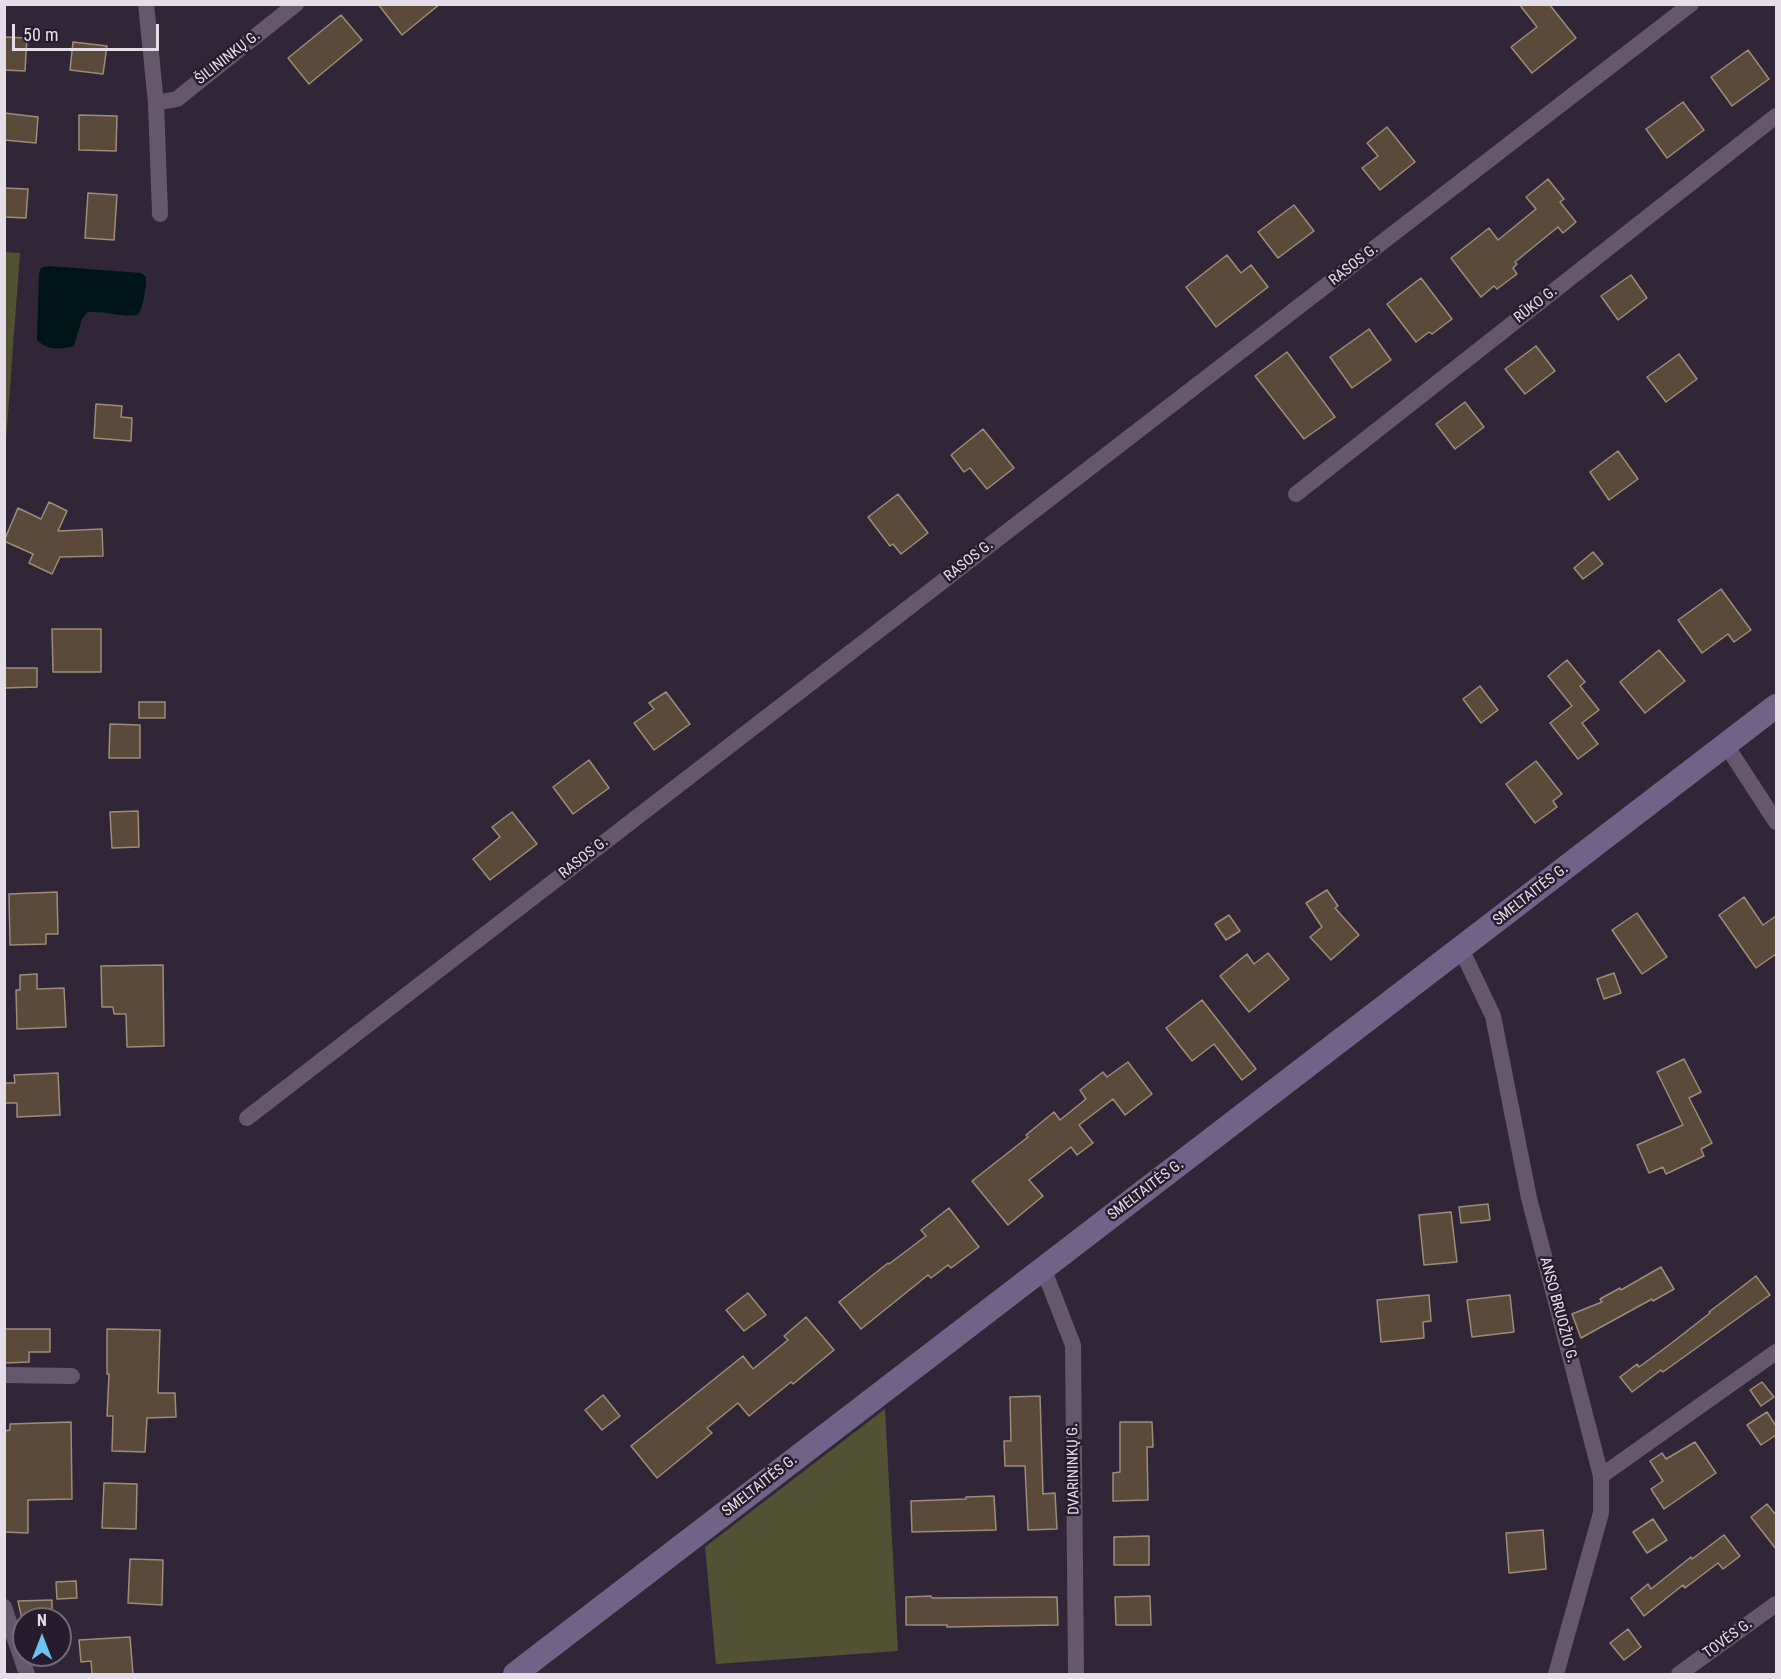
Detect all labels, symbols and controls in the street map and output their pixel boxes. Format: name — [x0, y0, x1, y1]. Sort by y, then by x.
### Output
scale bar — [15, 12, 162, 50]
text: 50 m — [23, 24, 58, 45]
street label: ŠILININKŲ G. — [192, 27, 264, 89]
street label: RASOS G. — [1326, 240, 1382, 290]
street label: RŪKO G. — [1511, 283, 1561, 327]
street label: RASOS G. — [941, 536, 997, 586]
street label: RASOS G. — [556, 833, 612, 883]
street label: SMELTAITĖS G. — [1490, 860, 1572, 930]
street label: SMELTAITĖS G. — [1104, 1156, 1188, 1224]
street label: ANSO BRUOŽIO G. — [1535, 1255, 1581, 1365]
street label: DVARININKŲ G. — [1064, 1423, 1084, 1515]
street label: SMELTAITĖS G. — [719, 1451, 801, 1521]
north arrow — [12, 1607, 72, 1667]
text: N — [37, 1611, 47, 1630]
street label: TOVĖS G. — [1700, 1615, 1756, 1663]

